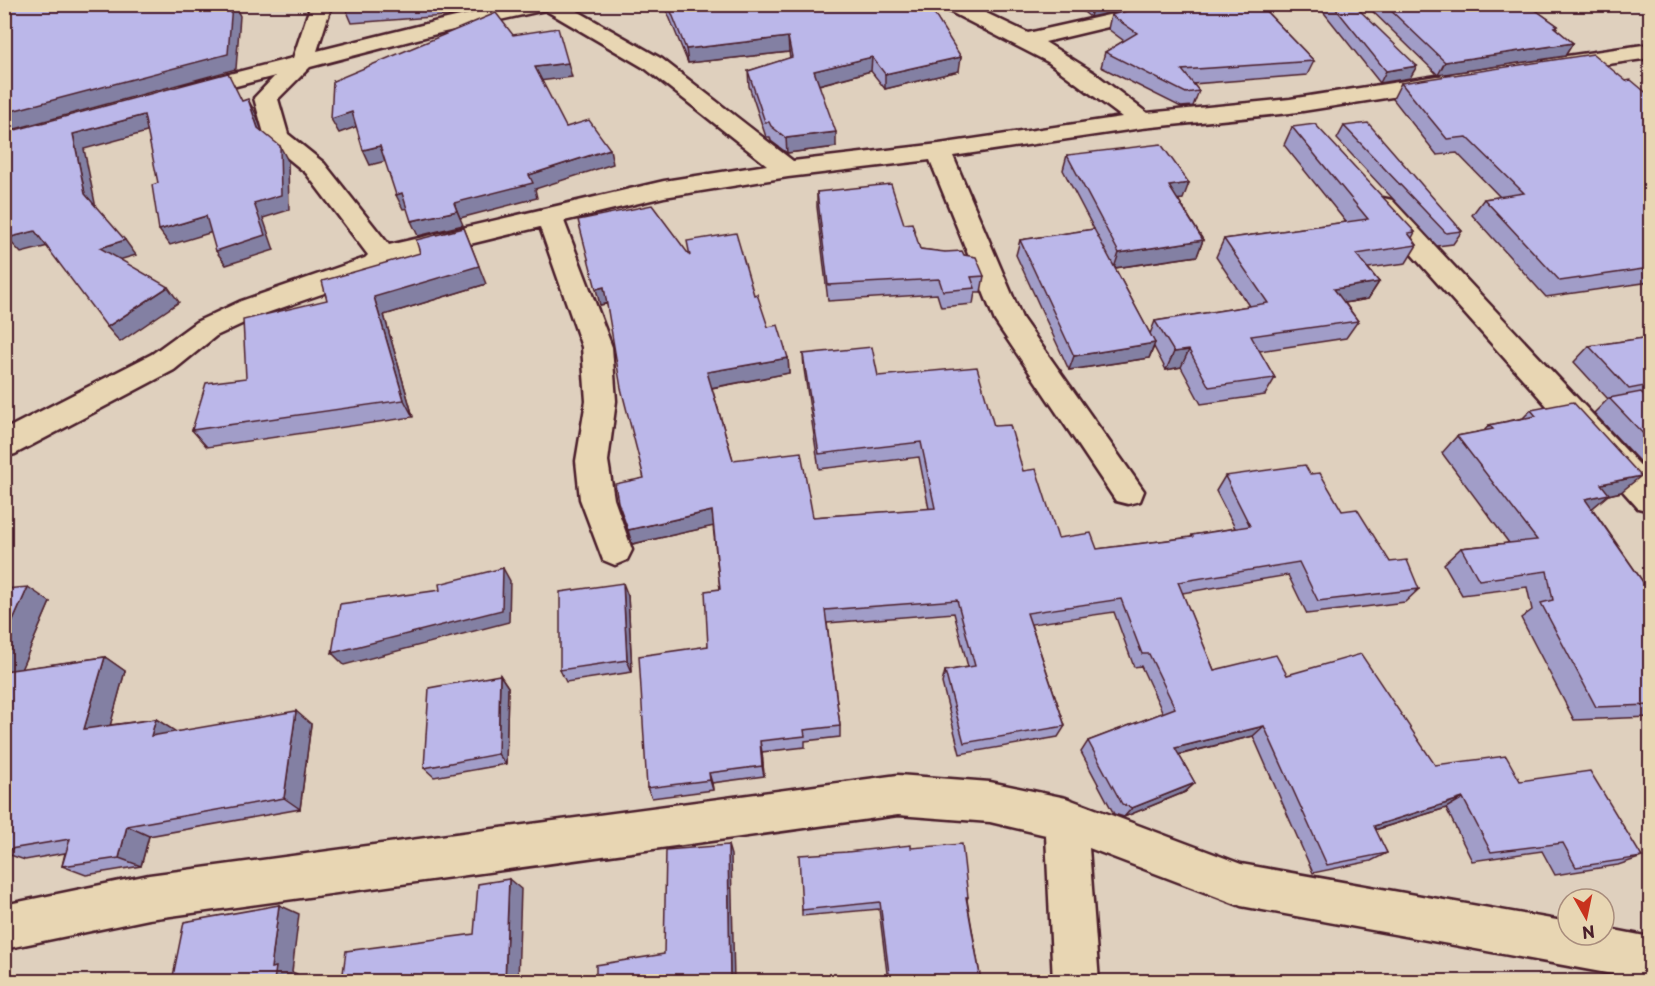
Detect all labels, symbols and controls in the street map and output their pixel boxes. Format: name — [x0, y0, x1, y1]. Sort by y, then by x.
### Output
north arrow — [1556, 887, 1616, 947]
text: N — [1580, 920, 1597, 946]

